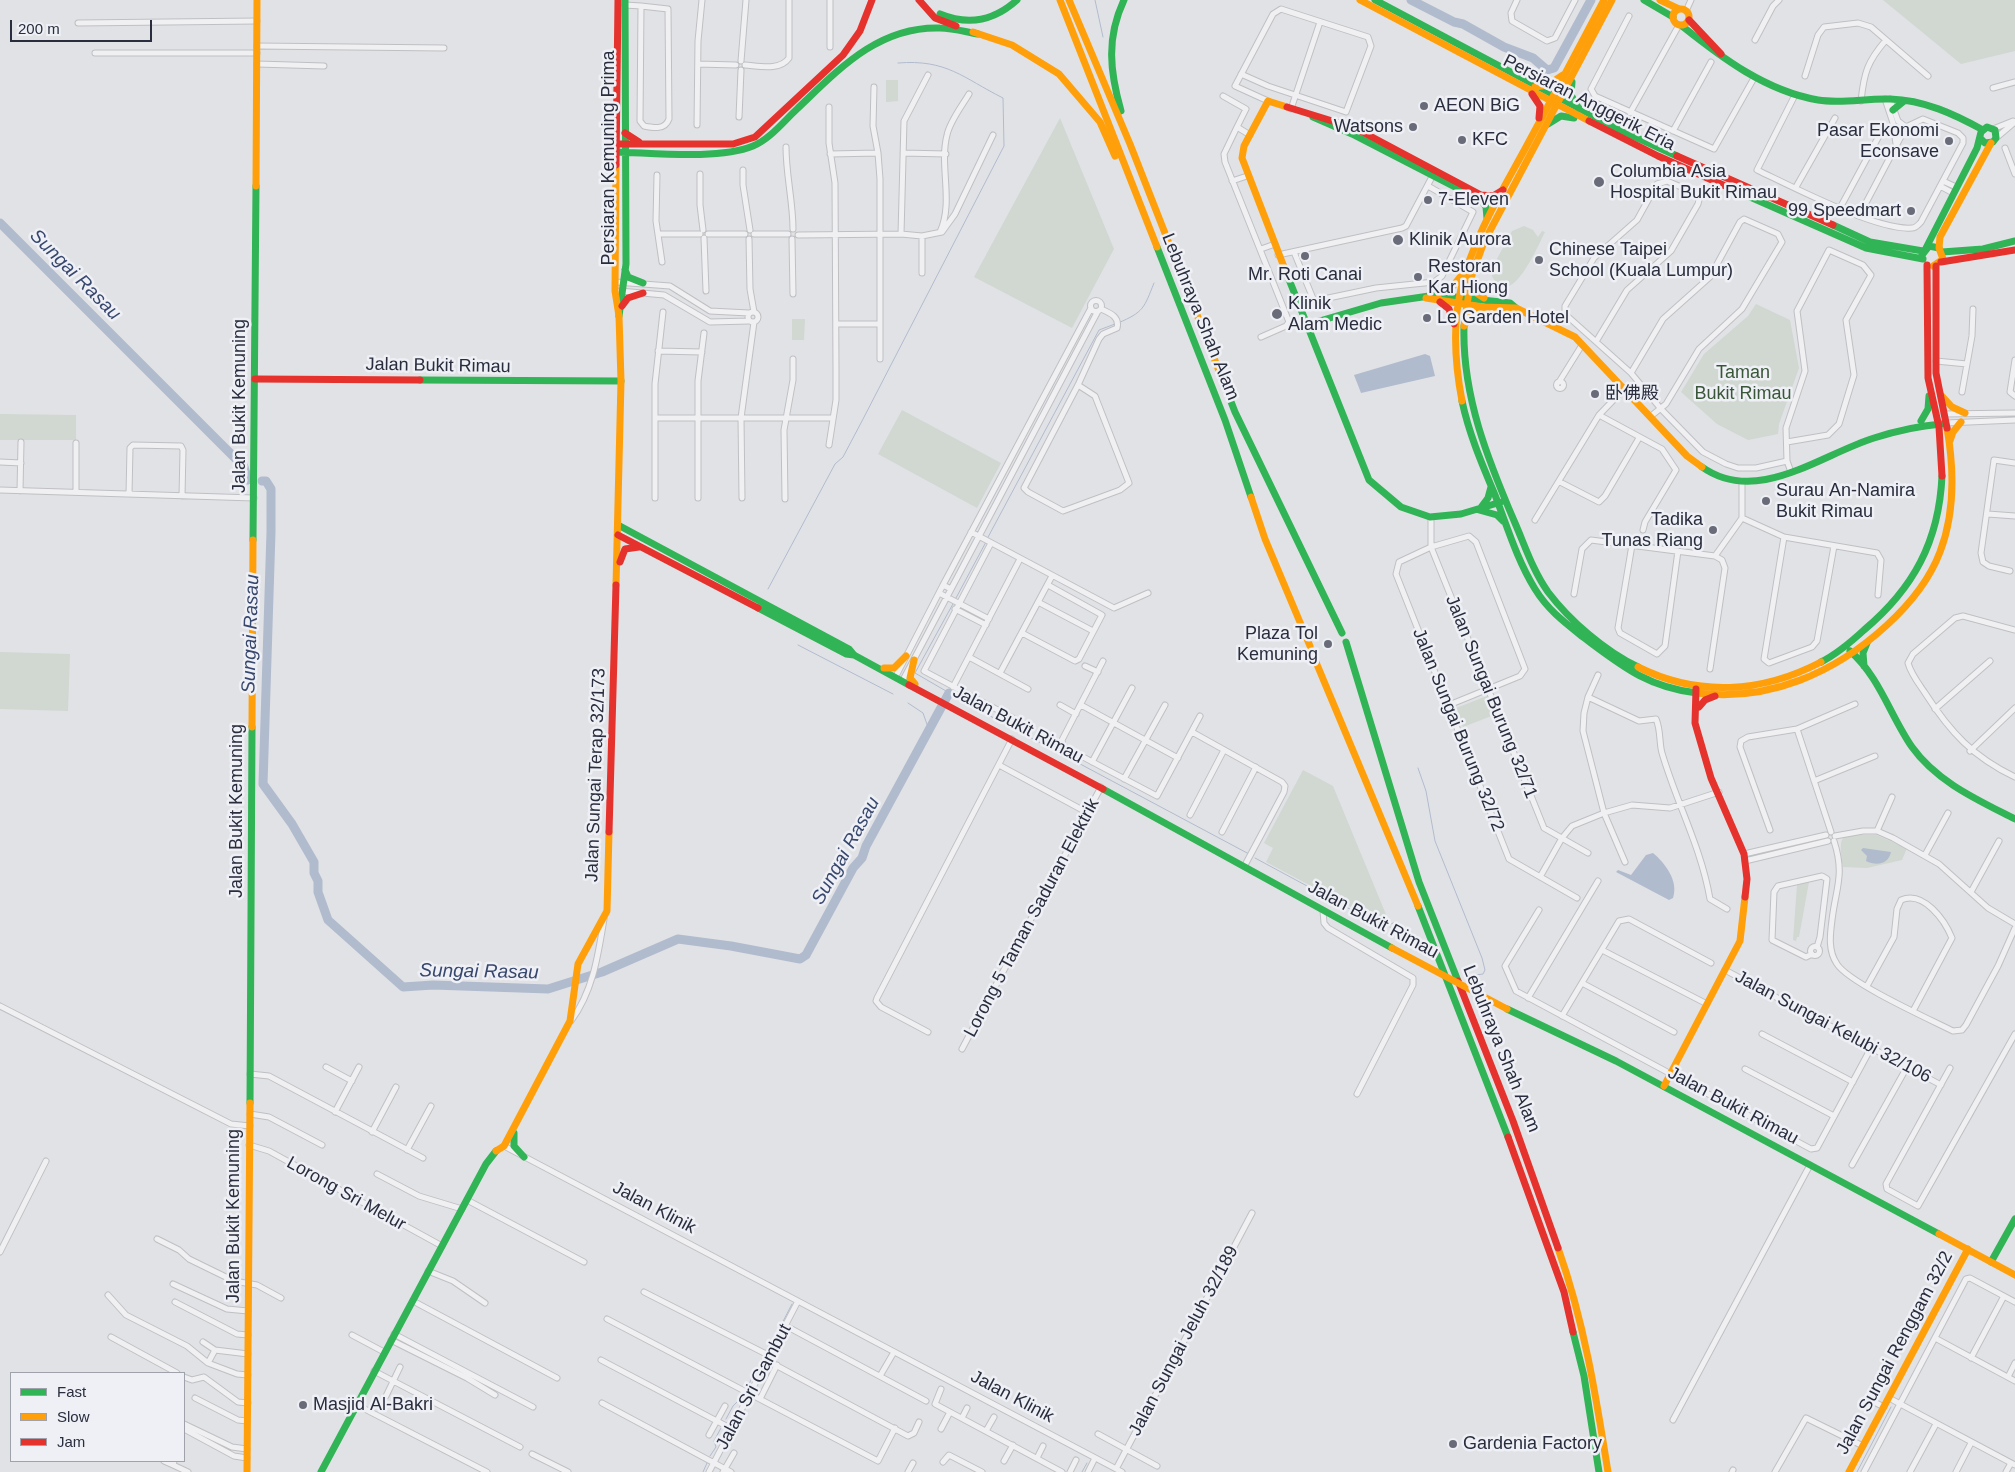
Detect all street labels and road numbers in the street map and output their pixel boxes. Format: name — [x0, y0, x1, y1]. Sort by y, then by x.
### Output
street label: Persiaran Kemuning Prima — [598, 50, 620, 266]
street label: Persiaran Anggerik Eria — [1499, 50, 1679, 156]
street label: Lebuhraya Shah Alam — [1157, 230, 1243, 404]
street label: Jalan Bukit Kemuning — [229, 319, 251, 493]
street label: Jalan Bukit Rimau — [365, 354, 511, 378]
street label: Jalan Sungai Burung 32/71 — [1440, 592, 1542, 802]
street label: Jalan Sungai Burung 32/72 — [1407, 625, 1509, 835]
street label: Jalan Sungai Terap 32/173 — [581, 668, 611, 882]
street label: Jalan Bukit Rimau — [949, 681, 1087, 769]
street label: Jalan Bukit Kemuning — [226, 724, 248, 898]
street label: Lorong 5 Taman Saduran Elektrik — [960, 795, 1104, 1041]
street label: Jalan Bukit Rimau — [1304, 876, 1442, 964]
street label: Lebuhraya Shah Alam — [1458, 962, 1544, 1136]
street label: Jalan Sungai Kelubi 32/106 — [1731, 966, 1935, 1088]
street label: Jalan Bukit Rimau — [1664, 1062, 1802, 1150]
street label: Jalan Bukit Kemuning — [223, 1129, 245, 1303]
street label: Lorong Sri Melur — [283, 1152, 409, 1236]
street label: Jalan Klinik — [609, 1177, 699, 1239]
street label: Jalan Sungai Jeluh 32/189 — [1125, 1242, 1243, 1440]
street label: Jalan Sungai Renggam 32/2 — [1832, 1248, 1958, 1458]
street label: Jalan Sri Gambut — [712, 1321, 796, 1453]
street label: Jalan Klinik — [967, 1366, 1057, 1428]

